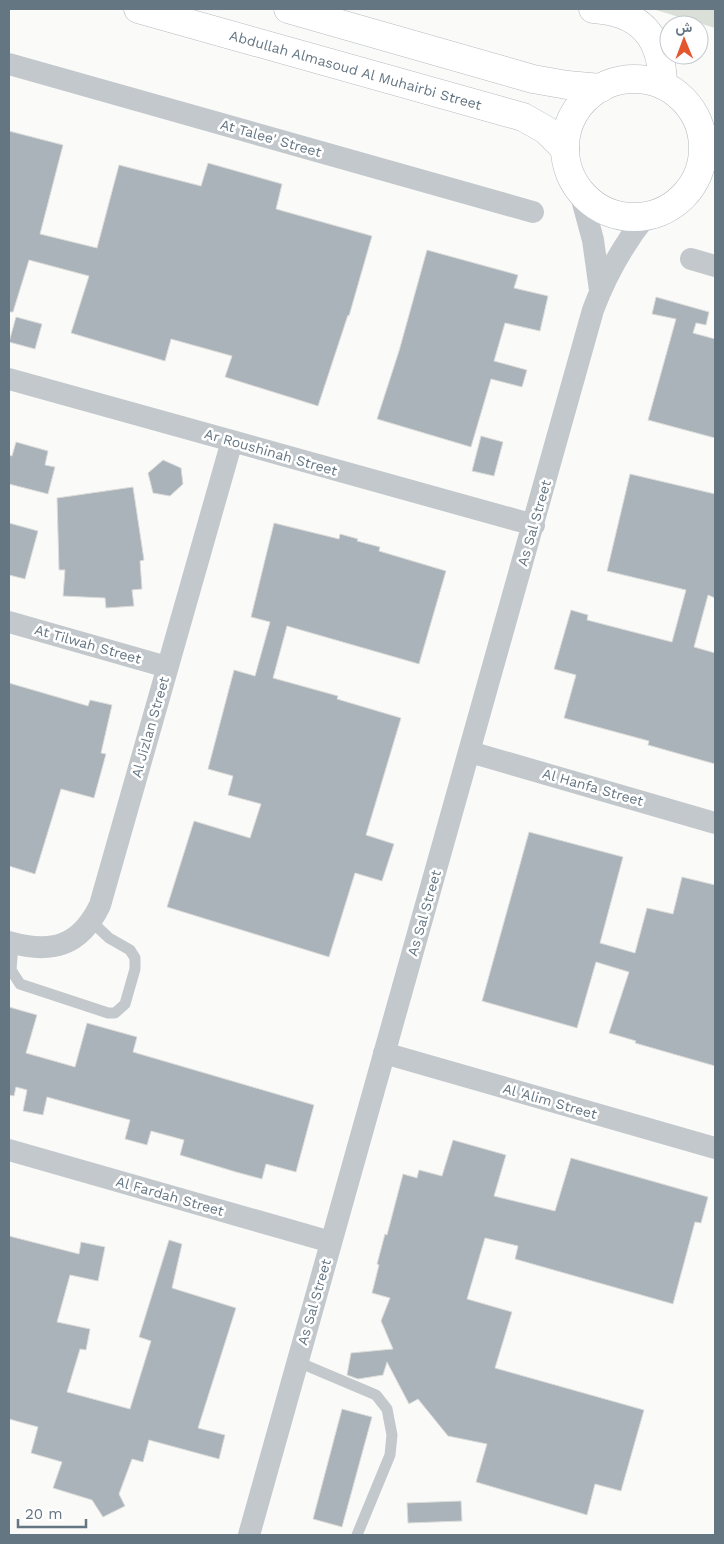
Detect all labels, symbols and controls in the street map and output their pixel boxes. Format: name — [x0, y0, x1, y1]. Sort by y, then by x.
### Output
north arrow — [659, 15, 709, 65]
text: ش — [675, 19, 693, 36]
street label: Abdullah Almasoud Al Muhairbi Street — [228, 27, 484, 113]
street label: At Talee' Street — [219, 116, 324, 160]
street label: Ar Roushinah Street — [203, 425, 339, 479]
street label: As Sal Street — [514, 478, 554, 568]
street label: At Tilwah Street — [33, 621, 143, 667]
street label: Al Jizlan Street — [128, 675, 172, 779]
street label: Al Hanfa Street — [541, 765, 645, 809]
street label: As Sal Street — [404, 868, 444, 958]
street label: Al 'Alim Street — [501, 1080, 599, 1122]
street label: Al Fardah Street — [114, 1173, 226, 1219]
street label: As Sal Street — [294, 1257, 334, 1347]
scale bar — [18, 1496, 85, 1528]
text: 20 m — [25, 1505, 63, 1523]

